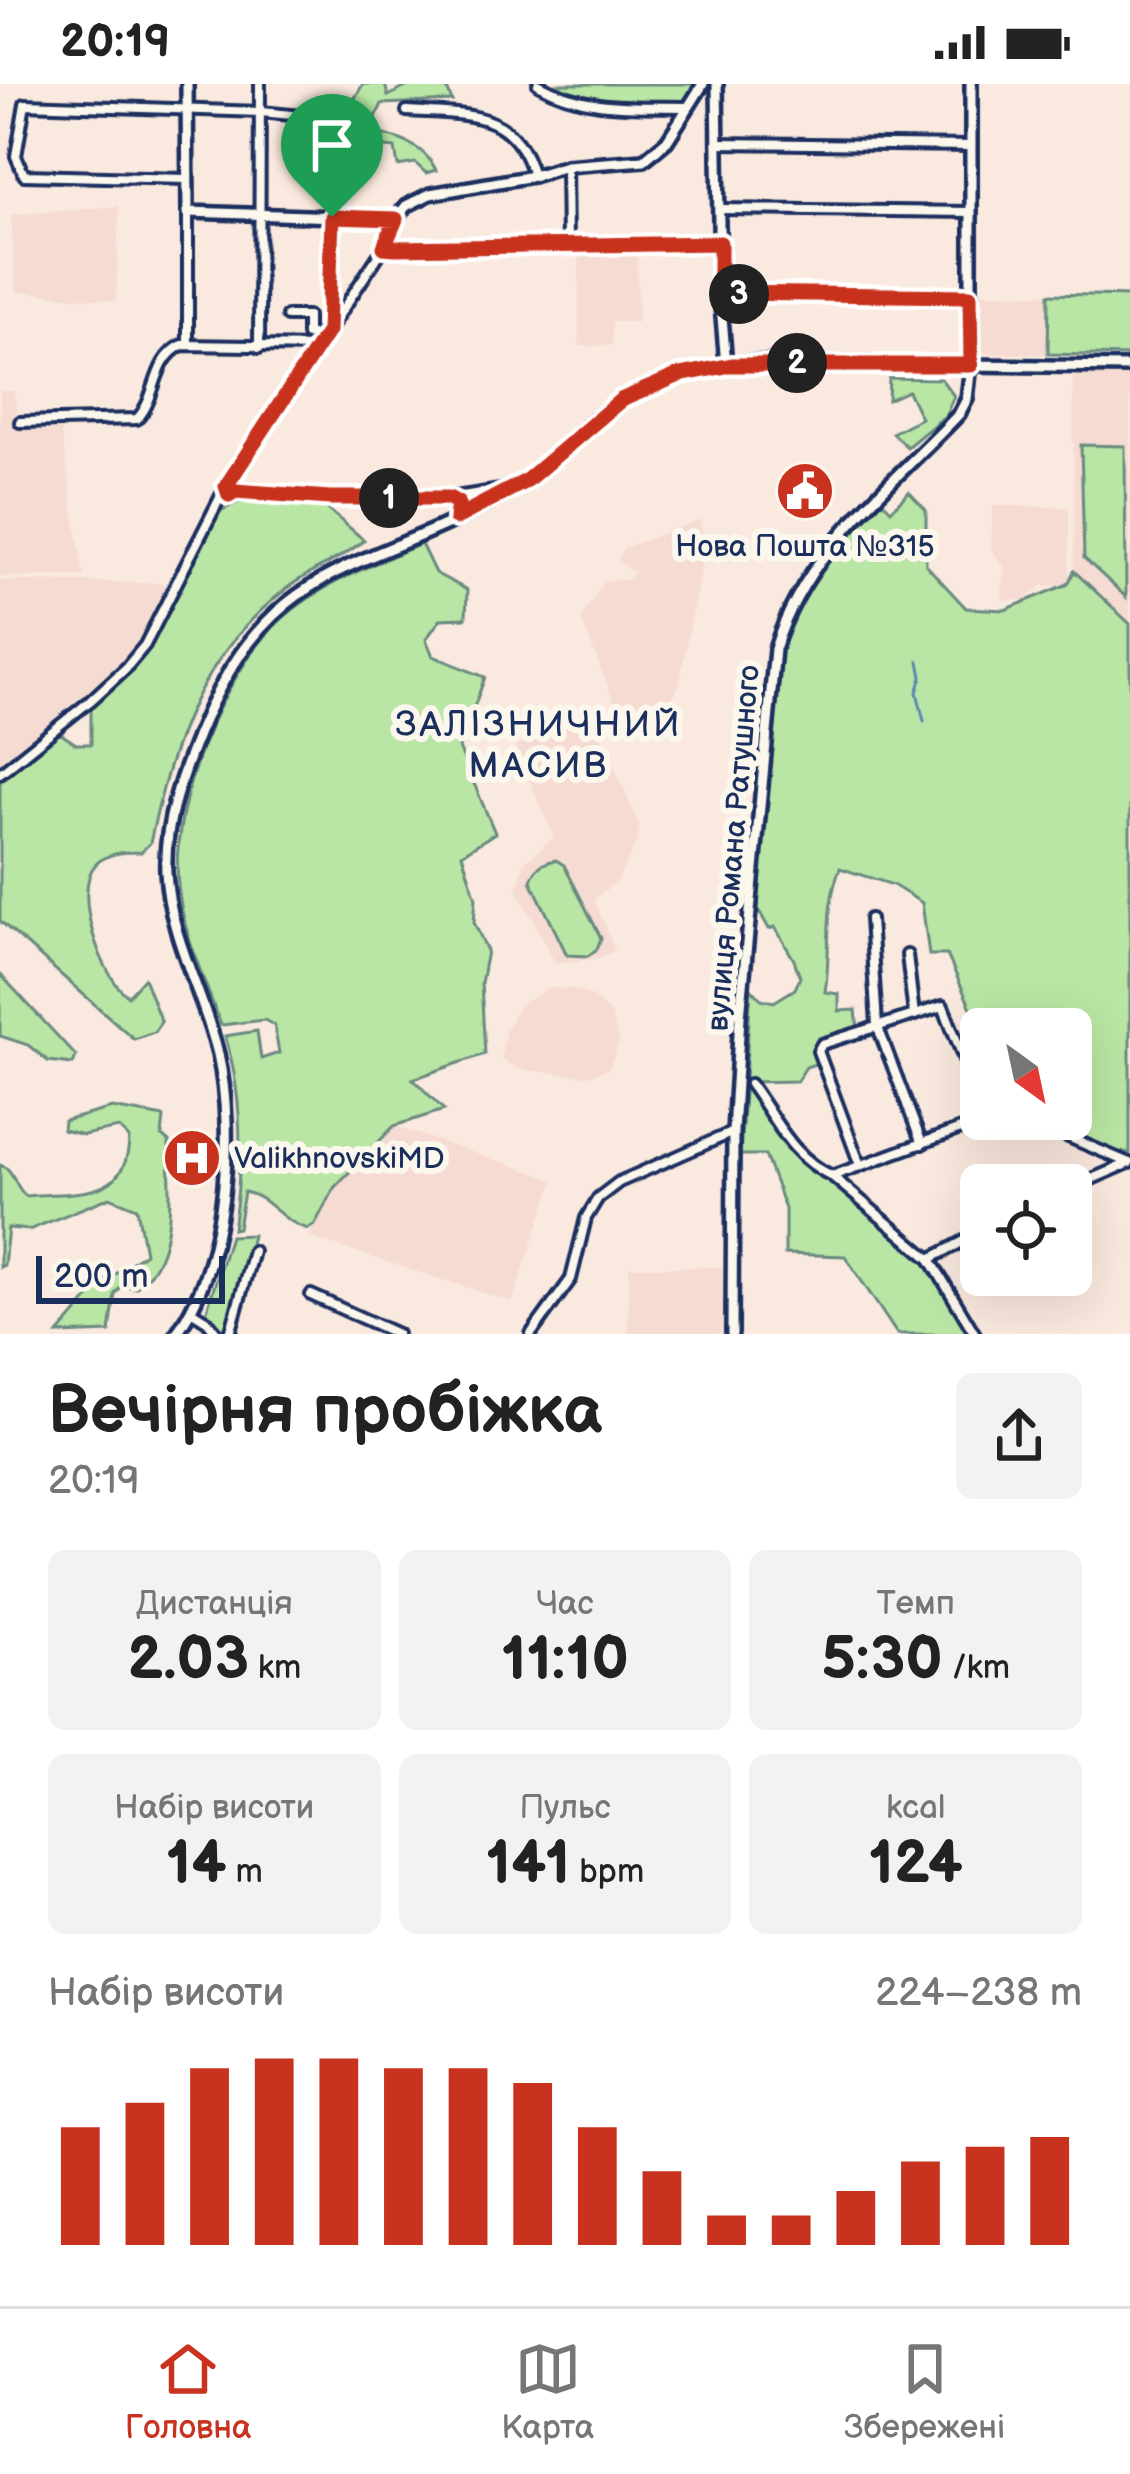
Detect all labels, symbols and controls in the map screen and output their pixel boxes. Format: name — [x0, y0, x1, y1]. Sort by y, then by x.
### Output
text: 20:19 — [60, 15, 170, 70]
pin — [281, 94, 383, 217]
icon: arrive — [299, 112, 365, 178]
pin: 3 — [709, 264, 769, 324]
text: 3 — [729, 274, 749, 314]
pin: 2 — [767, 333, 827, 393]
text: 2 — [787, 343, 807, 383]
public building icon: Нова Пошта №315 — [774, 460, 836, 522]
pin: 1 — [359, 468, 419, 528]
text: 1 — [382, 478, 396, 518]
place label: Нова Пошта №315 — [675, 529, 935, 565]
street label: вулиця Романа Ратушного — [700, 663, 768, 1033]
district label: ЗАЛІЗНИЧНИЙ МАСИВ — [395, 704, 683, 788]
north arrow — [960, 1008, 1092, 1140]
map controls — [960, 1008, 1092, 1296]
hospital icon: ValikhnovskiMD — [161, 1127, 223, 1189]
place label: ValikhnovskiMD — [234, 1141, 445, 1177]
button: locate — [960, 1164, 1092, 1296]
scale bar — [36, 1250, 225, 1303]
text: 200 m — [54, 1257, 148, 1297]
text: Вечірня пробіжка — [48, 1373, 602, 1452]
button: share — [956, 1373, 1082, 1499]
text: 20:19 — [48, 1458, 139, 1505]
text: Дистанція — [136, 1584, 293, 1624]
text: Час — [536, 1584, 594, 1624]
text: Темп — [876, 1584, 955, 1624]
text: 2.03 — [127, 1624, 249, 1696]
text: 11:10 — [501, 1624, 629, 1696]
text: 5:30 — [821, 1624, 943, 1696]
text: km — [249, 1648, 301, 1688]
text: /km — [943, 1648, 1010, 1688]
text: Набір висоти — [114, 1788, 314, 1828]
text: Пульс — [519, 1788, 611, 1828]
text: kcal — [886, 1788, 945, 1828]
text: 14 — [166, 1828, 227, 1900]
text: 141 — [486, 1828, 570, 1900]
text: 124 — [869, 1828, 963, 1900]
text: m — [227, 1852, 263, 1892]
text: bpm — [570, 1852, 644, 1892]
text: Набір висоти — [48, 1970, 284, 2017]
text: 224–238 m — [875, 1970, 1082, 2017]
tab: Головна — [125, 2336, 251, 2448]
tab: Карта — [501, 2336, 594, 2448]
tab: Збережені — [844, 2336, 1005, 2448]

